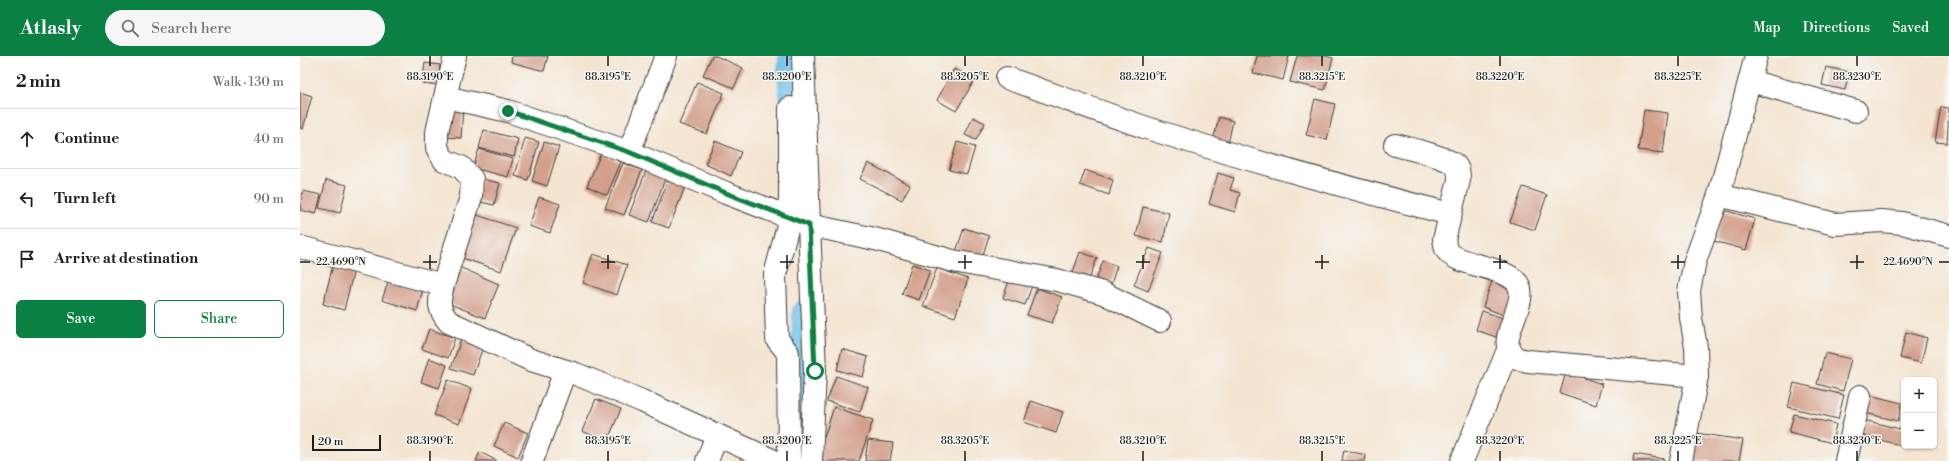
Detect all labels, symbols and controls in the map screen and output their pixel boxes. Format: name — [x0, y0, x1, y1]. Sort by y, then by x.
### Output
search box — [105, 10, 385, 46]
text: Atlasly — [20, 16, 81, 40]
icon: search — [119, 17, 141, 39]
text: Search here — [151, 19, 231, 38]
text: Map — [1753, 19, 1781, 37]
text: Directions — [1803, 19, 1870, 37]
text: Saved — [1892, 19, 1929, 37]
text: 2 min — [16, 71, 61, 93]
text: 88.3190°E — [407, 71, 454, 83]
text: 88.3195°E — [585, 71, 631, 83]
text: 88.3200°E — [762, 71, 812, 83]
text: 88.3205°E — [941, 71, 989, 83]
text: 88.3210°E — [1119, 71, 1167, 83]
text: 88.3215°E — [1299, 71, 1345, 83]
text: 88.3220°E — [1476, 71, 1524, 83]
text: 88.3225°E — [1654, 71, 1702, 83]
text: 88.3230°E — [1833, 71, 1881, 83]
text: Walk · 130 m — [213, 74, 284, 90]
route end — [499, 102, 517, 120]
icon: ahead — [16, 128, 38, 150]
text: Continue — [54, 129, 119, 148]
text: 40 m — [254, 131, 284, 147]
icon: left — [16, 188, 38, 210]
text: Turn left — [54, 189, 116, 208]
text: 90 m — [253, 191, 284, 207]
icon: arrive — [16, 248, 38, 270]
text: Arrive at destination — [54, 249, 198, 268]
text: 22.4690°N — [316, 256, 366, 268]
text: 22.4690°N — [1883, 256, 1933, 268]
button: Save — [16, 300, 146, 338]
button: Share — [154, 300, 284, 338]
route start — [806, 362, 824, 380]
map controls — [1901, 377, 1937, 449]
button: + — [1901, 377, 1937, 413]
button: − — [1901, 413, 1937, 449]
scale bar — [312, 433, 381, 452]
text: 20 m — [318, 435, 343, 449]
text: 88.3190°E — [407, 435, 454, 447]
text: 88.3195°E — [585, 435, 631, 447]
text: 88.3200°E — [762, 435, 812, 447]
text: 88.3205°E — [941, 435, 989, 447]
text: 88.3210°E — [1119, 435, 1167, 447]
text: 88.3215°E — [1299, 435, 1345, 447]
text: 88.3220°E — [1476, 435, 1524, 447]
text: 88.3225°E — [1654, 435, 1702, 447]
text: 88.3230°E — [1833, 435, 1881, 447]

